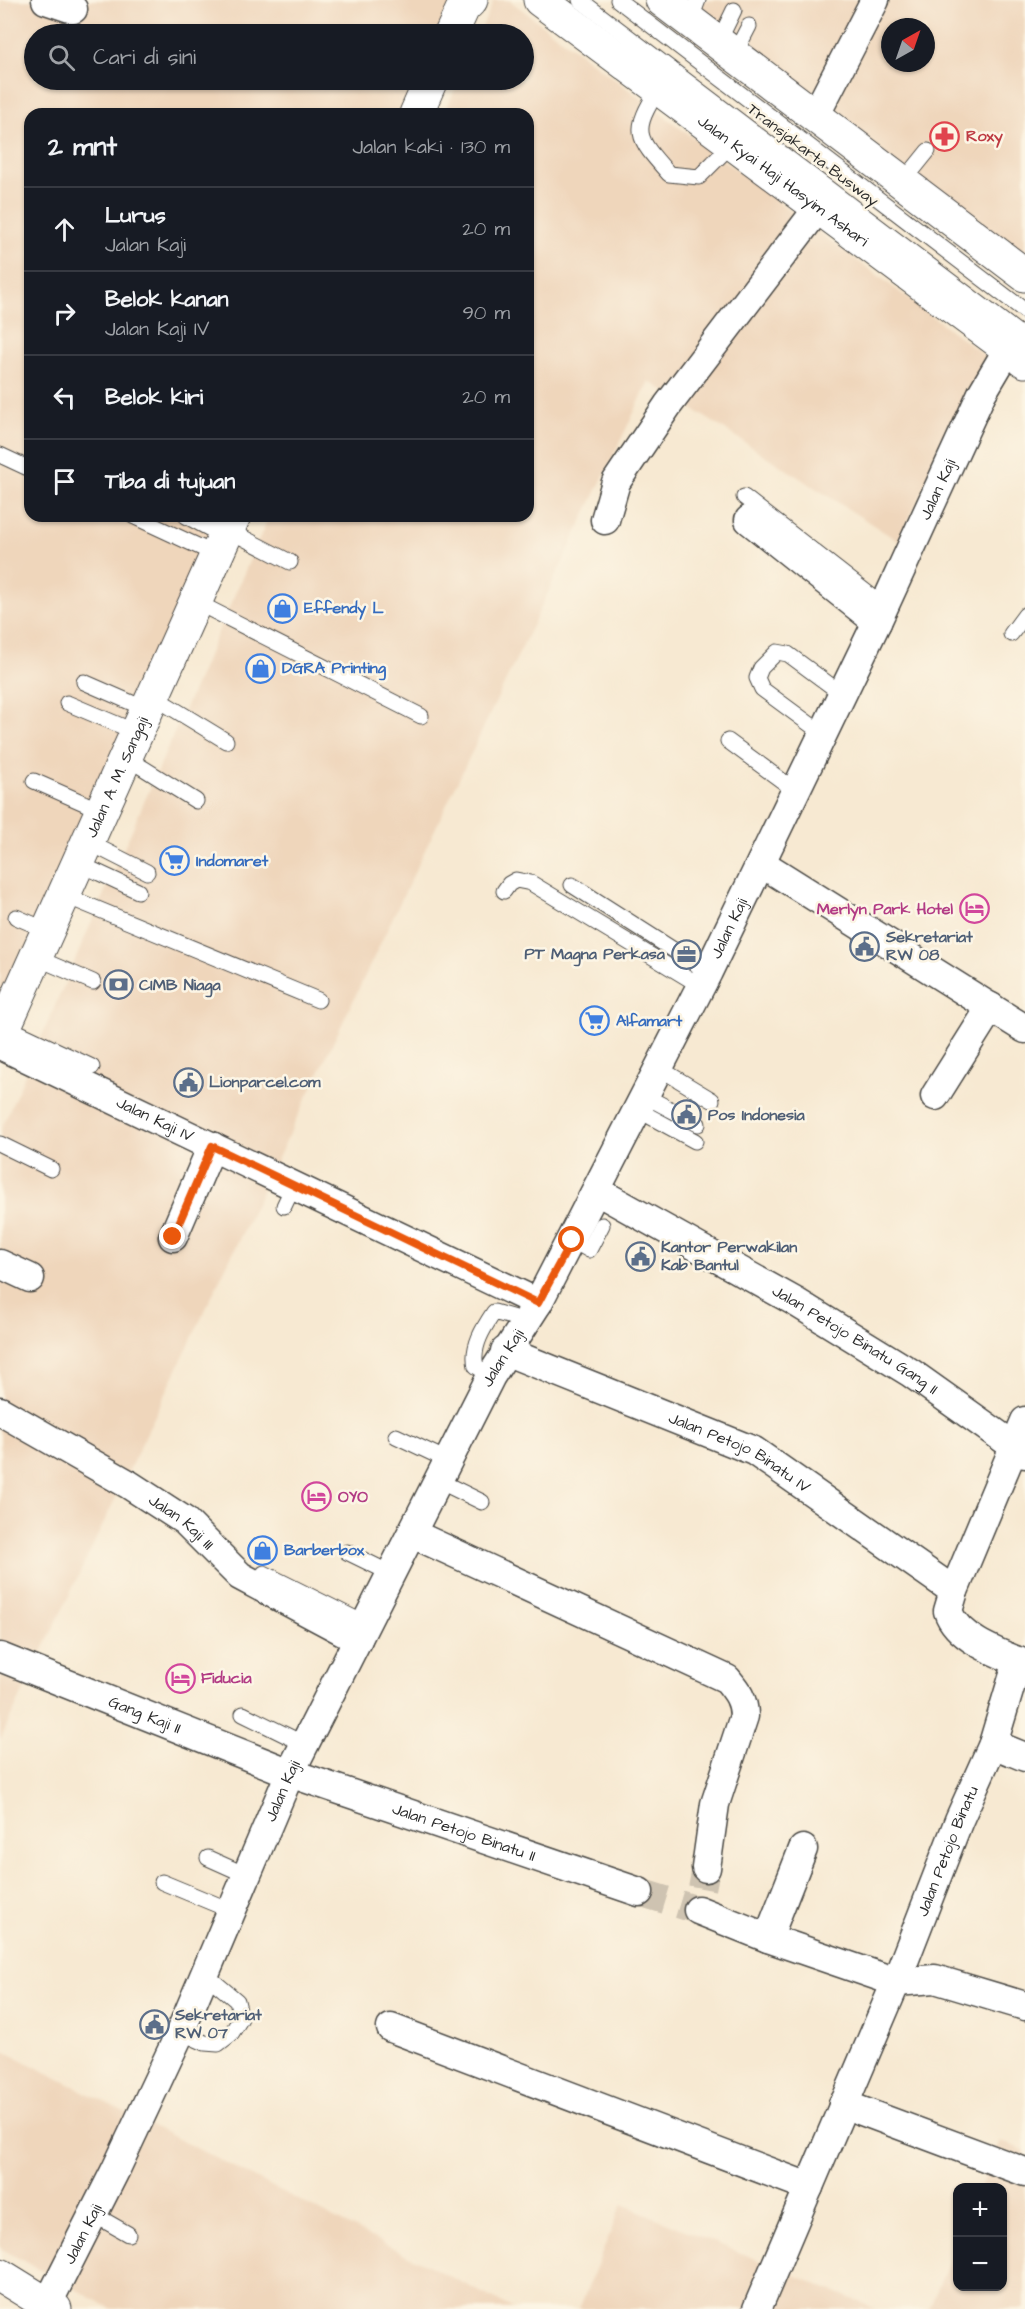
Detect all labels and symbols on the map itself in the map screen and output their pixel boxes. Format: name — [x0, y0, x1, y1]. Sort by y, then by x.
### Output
north arrow — [881, 18, 935, 72]
street label: Transjakarta Busway — [742, 98, 883, 213]
street label: Jalan Kyai Haji Hasyim Ashari — [693, 110, 874, 252]
pharmacy icon: Roxy — [929, 120, 961, 152]
place label: Roxy — [966, 125, 1003, 148]
street label: Jalan Kaji — [914, 455, 962, 523]
shop icon: Effendy L — [267, 592, 299, 624]
place label: Effendy L — [304, 597, 385, 620]
shop icon: DGRA Printing — [245, 652, 277, 684]
place label: DGRA Printing — [282, 657, 387, 681]
street label: Jalan A. M. Sangaji — [80, 713, 154, 841]
supermarket icon: Indomaret — [159, 845, 191, 877]
place label: Indomaret — [196, 850, 269, 872]
hotel icon: Merlyn Park Hotel — [958, 893, 990, 925]
street label: Jalan Kaji — [705, 894, 753, 962]
place label: Merlyn Park Hotel — [817, 898, 953, 921]
place label: Sekretariat RW 08 — [885, 926, 973, 966]
public building icon: Sekretariat RW 08 — [849, 930, 881, 962]
office icon: PT Magna Perkasa — [670, 938, 702, 970]
place label: PT Magna Perkasa — [524, 943, 666, 967]
bank icon: CIMB Niaga — [102, 969, 134, 1001]
place label: CIMB Niaga — [139, 974, 222, 998]
supermarket icon: Alfamart — [579, 1005, 611, 1037]
place label: Alfamart — [616, 1010, 683, 1032]
public building icon: Lionparcel.com — [172, 1066, 204, 1098]
place label: Lionparcel.com — [209, 1071, 321, 1093]
street label: Jalan Kaji IV — [113, 1091, 198, 1147]
public building icon: Pos Indonesia — [671, 1099, 703, 1131]
place label: Pos Indonesia — [708, 1104, 805, 1126]
route end — [159, 1223, 185, 1249]
route start — [558, 1226, 584, 1252]
place label: Kantor Perwakilan Kab Bantul — [661, 1236, 797, 1276]
public building icon: Kantor Perwakilan Kab Bantul — [624, 1240, 656, 1272]
street label: Jalan Petojo Binatu Gang II — [768, 1280, 943, 1400]
street label: Jalan Kaji — [476, 1324, 530, 1391]
street label: Jalan Petojo Binatu IV — [665, 1407, 815, 1498]
hotel icon: OYO — [301, 1481, 333, 1513]
place label: OYO — [338, 1486, 368, 1508]
street label: Jalan Kaji III — [144, 1489, 219, 1555]
shop icon: Barberbox — [247, 1534, 279, 1566]
place label: Barberbox — [284, 1539, 365, 1561]
hotel icon: Fiducia — [164, 1662, 196, 1694]
place label: Fiducia — [201, 1667, 252, 1689]
street label: Gang Kaji II — [105, 1691, 184, 1739]
street label: Jalan Kaji — [260, 1756, 306, 1825]
street label: Jalan Petojo Binatu — [912, 1782, 984, 1920]
street label: Jalan Petojo Binatu II — [389, 1798, 538, 1867]
place label: Sekretariat RW 07 — [174, 2004, 262, 2044]
public building icon: Sekretariat RW 07 — [138, 2008, 170, 2040]
street label: Jalan Kaji — [59, 2200, 108, 2268]

